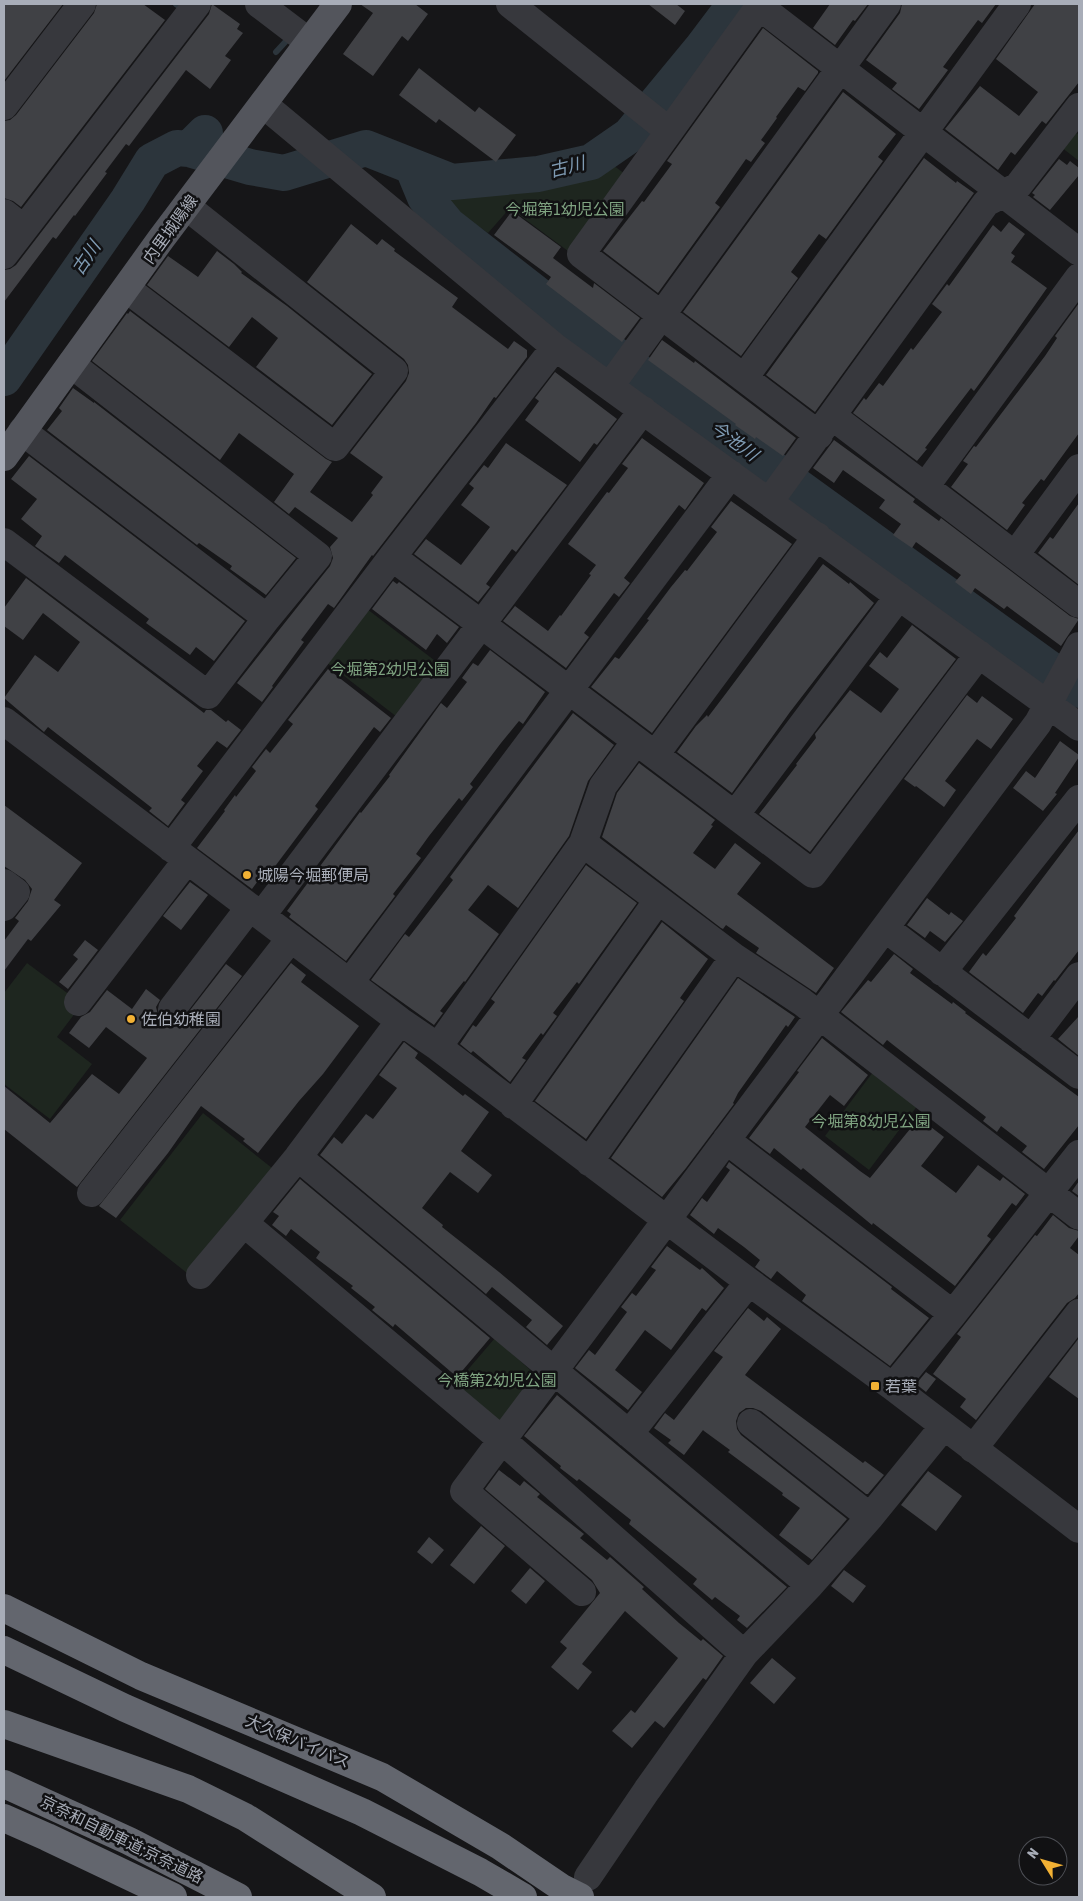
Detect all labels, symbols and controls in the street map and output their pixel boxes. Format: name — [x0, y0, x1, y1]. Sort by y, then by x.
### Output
water label: 古川 — [547, 151, 589, 181]
street label: 内里城陽線 — [139, 191, 201, 267]
park label: 今堀第1幼児公園 — [505, 200, 625, 218]
water label: 古川 — [67, 235, 105, 279]
water label: 今池川 — [706, 416, 764, 466]
park label: 今堀第2幼児公園 — [330, 660, 450, 678]
place label: 城陽今堀郵便局 — [257, 866, 369, 884]
marker: 城陽今堀郵便局 — [241, 869, 253, 881]
place label: 佐伯幼稚園 — [141, 1010, 221, 1028]
marker: 佐伯幼稚園 — [125, 1013, 137, 1025]
park label: 今堀第8幼児公園 — [811, 1112, 931, 1130]
park label: 今橋第2幼児公園 — [437, 1371, 557, 1389]
place label: 若葉 — [885, 1377, 917, 1395]
marker: 若葉 — [869, 1380, 881, 1392]
street label: 大久保バイパス — [243, 1711, 353, 1771]
street label: 京奈和自動車道;京奈道路 — [38, 1792, 206, 1886]
north arrow — [1018, 1836, 1068, 1886]
text: N — [1024, 1845, 1041, 1861]

